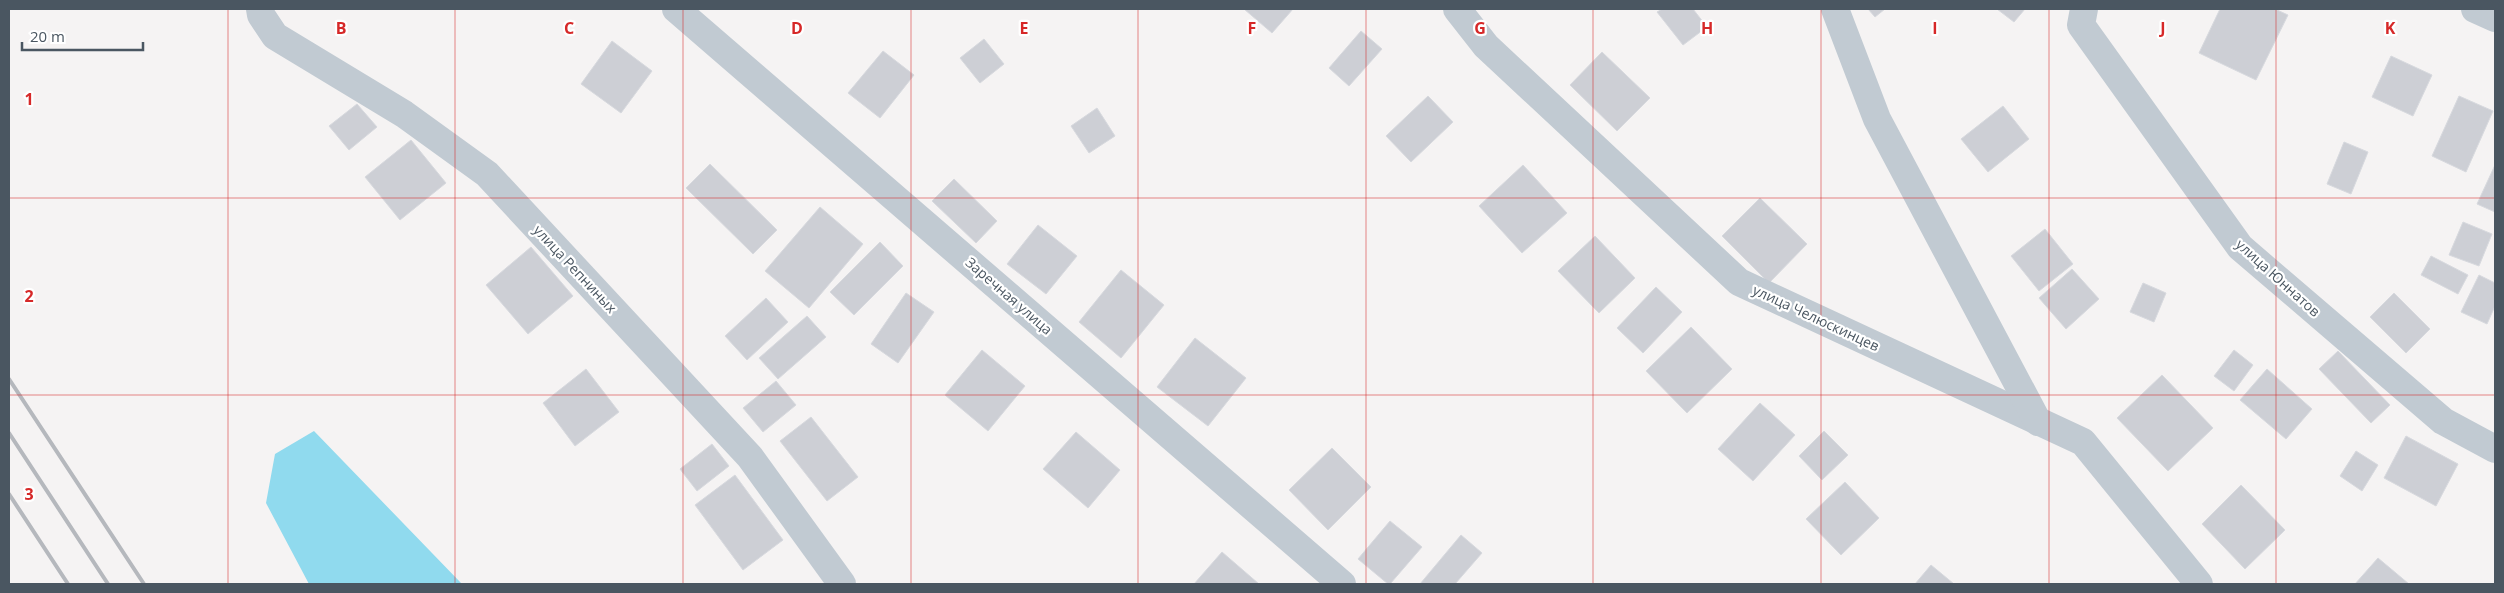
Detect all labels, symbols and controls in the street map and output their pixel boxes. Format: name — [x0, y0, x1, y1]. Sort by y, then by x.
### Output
text: B — [336, 17, 346, 39]
text: C — [564, 17, 574, 39]
text: D — [791, 17, 803, 39]
text: E — [1020, 17, 1029, 39]
text: F — [1248, 17, 1256, 39]
text: G — [1474, 17, 1486, 39]
text: H — [1701, 17, 1713, 39]
text: I — [1932, 17, 1938, 39]
text: J — [2158, 17, 2166, 39]
text: K — [2385, 17, 2396, 39]
scale bar — [22, 20, 144, 52]
text: 20 m — [30, 26, 65, 46]
text: 1 — [24, 88, 34, 110]
street label: улица Репниных — [530, 221, 622, 317]
street label: улица Юннатов — [2232, 235, 2325, 321]
street label: Заречная улица — [962, 253, 1057, 339]
street label: улица Челюскинцев — [1750, 280, 1883, 355]
text: 2 — [24, 285, 34, 307]
text: 3 — [24, 483, 34, 505]

